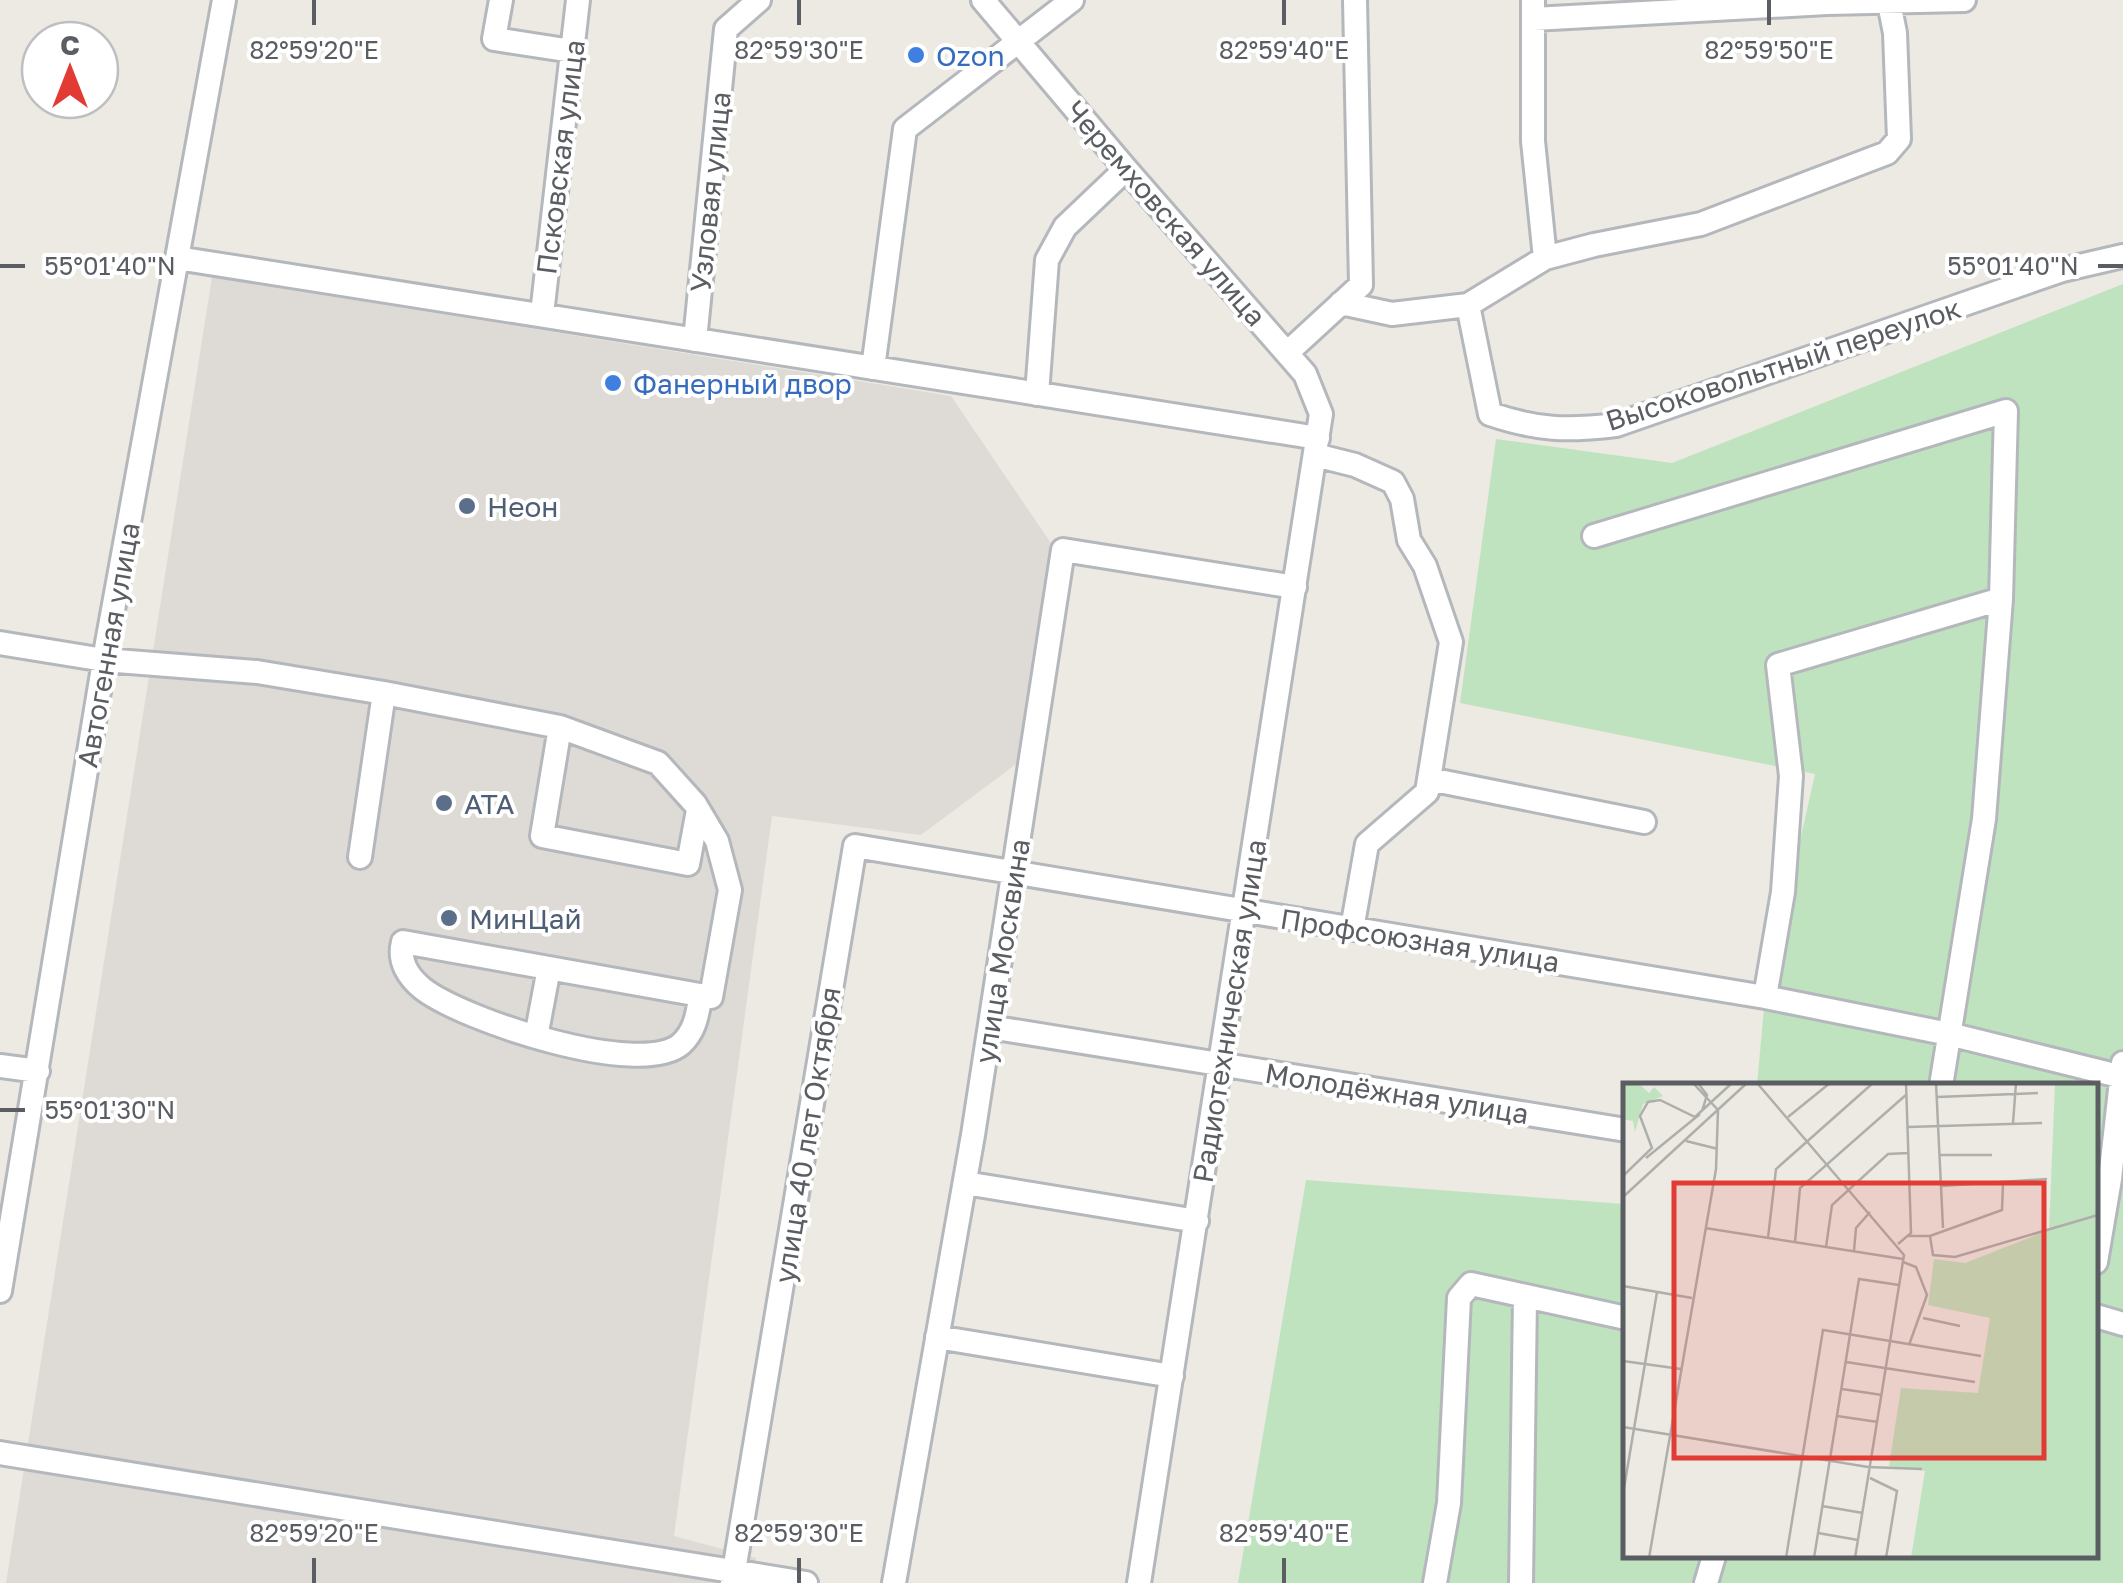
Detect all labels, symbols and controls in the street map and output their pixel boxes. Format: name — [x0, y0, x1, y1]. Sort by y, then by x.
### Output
north arrow — [20, 20, 120, 120]
text: С — [60, 28, 80, 61]
text: 82°59'20"E — [249, 34, 379, 65]
text: 82°59'30"E — [734, 34, 864, 65]
text: 82°59'40"E — [1219, 34, 1349, 65]
text: 82°59'50"E — [1704, 34, 1834, 65]
street label: Псковская улица — [529, 38, 591, 276]
place label: Ozon — [936, 39, 1005, 72]
marker: Ozon — [905, 44, 927, 66]
street label: Узловая улица — [683, 90, 737, 294]
street label: Черемховская улица — [1059, 94, 1273, 332]
text: 55°01'40"N — [44, 250, 176, 281]
text: 55°01'40"N — [1947, 250, 2079, 281]
street label: Высоковольтный переулок — [1601, 291, 1965, 437]
place label: Фанерный двор — [633, 367, 852, 400]
marker: Фанерный двор — [602, 372, 624, 394]
place label: Неон — [487, 490, 558, 523]
marker: Неон — [456, 495, 478, 517]
street label: Автогенная улица — [70, 520, 146, 770]
place label: АТА — [464, 787, 515, 820]
marker: АТА — [433, 792, 455, 814]
street label: улица Москвина — [968, 836, 1036, 1066]
street label: Радиотехническая улица — [1186, 837, 1272, 1185]
place label: МинЦай — [469, 902, 582, 935]
street label: Профсоюзная улица — [1278, 902, 1562, 978]
marker: МинЦай — [438, 907, 460, 929]
street label: улица 40 лет Октября — [767, 984, 847, 1286]
street label: Молодёжная улица — [1263, 1056, 1531, 1130]
inset map — [1623, 1083, 2098, 1558]
text: 55°01'30"N — [45, 1094, 175, 1125]
text: 82°59'20"E — [249, 1517, 379, 1548]
text: 82°59'30"E — [734, 1517, 864, 1548]
text: 82°59'40"E — [1219, 1517, 1349, 1548]

